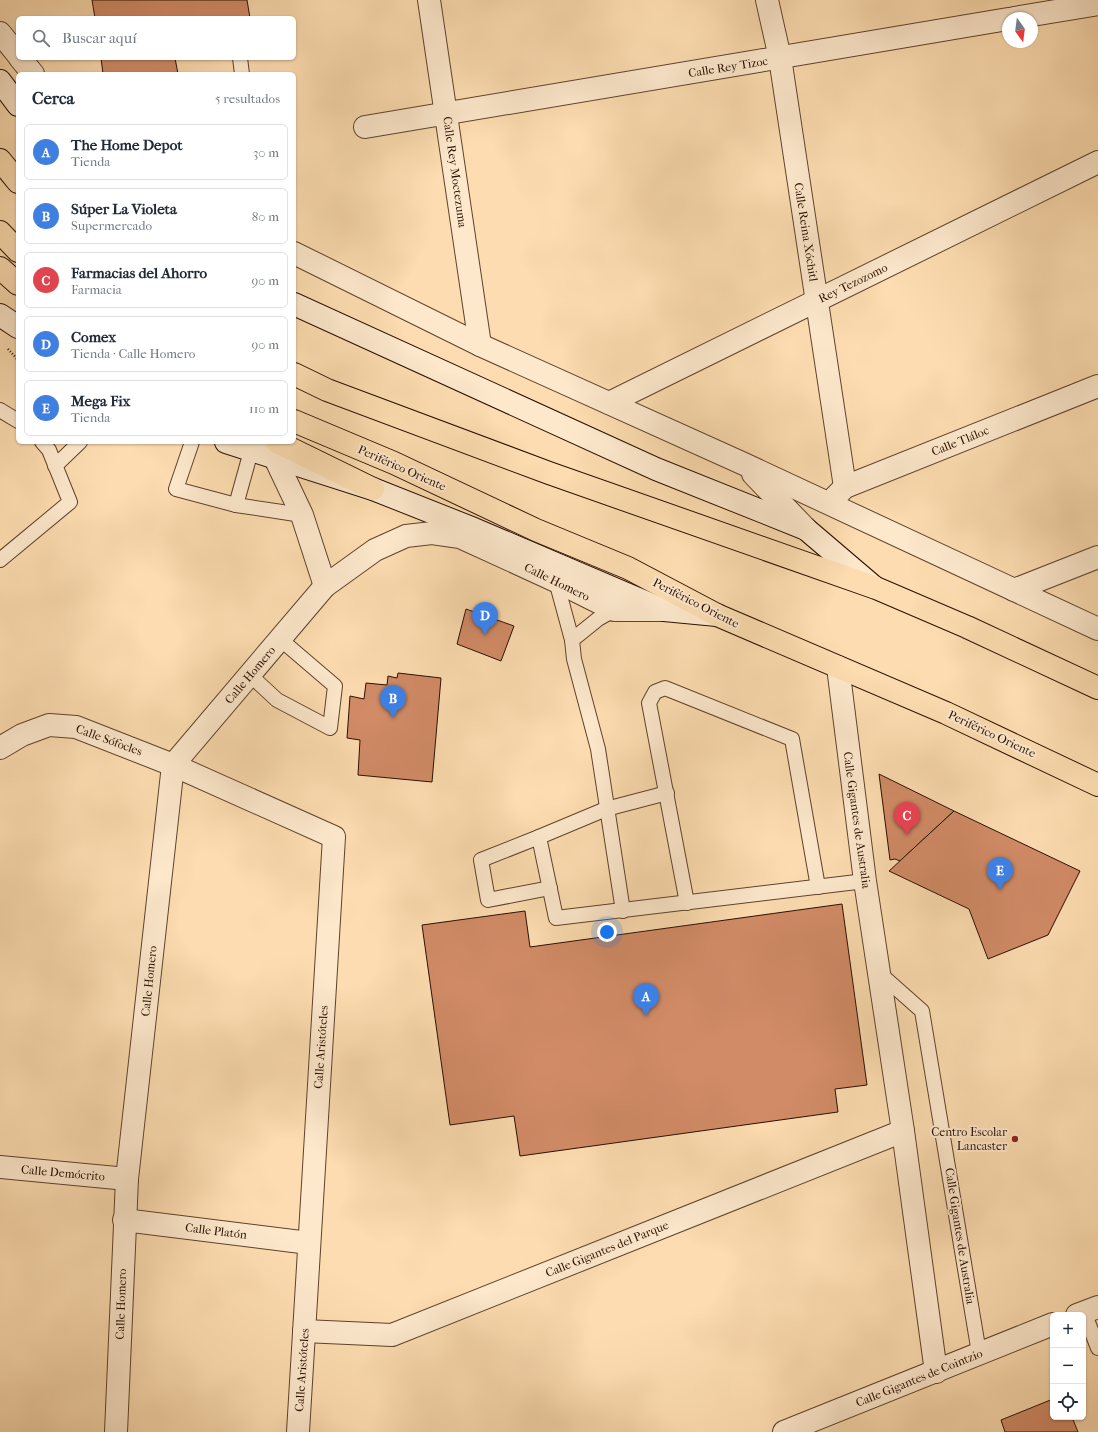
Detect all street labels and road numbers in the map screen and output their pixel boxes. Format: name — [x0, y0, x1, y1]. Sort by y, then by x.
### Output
street label: Calle Rey Tizoc — [687, 54, 769, 80]
street label: Calle Rey Moctezuma — [440, 116, 470, 229]
street label: Calle Reina Xóchitl — [791, 182, 821, 283]
street label: Rey Tezozomo — [816, 260, 890, 306]
street label: Calle Tláloc — [929, 423, 991, 459]
street label: Periférico Oriente — [356, 442, 448, 494]
street label: Calle Homero — [522, 560, 592, 604]
street label: Periférico Oriente — [651, 575, 742, 631]
street label: Calle Homero — [222, 643, 278, 707]
street label: Periférico Oriente — [946, 708, 1038, 760]
street label: Calle Sófocles — [74, 722, 145, 759]
street label: Calle Gigantes de Australia — [840, 751, 874, 890]
street label: Calle Homero — [138, 945, 160, 1017]
street label: Calle Aristóteles — [311, 1004, 331, 1089]
street label: Calle Demócrito — [21, 1162, 105, 1184]
street label: Calle Gigantes de Australia — [942, 1167, 978, 1306]
street label: Calle Gigantes del Parque — [543, 1218, 671, 1280]
street label: Calle Platón — [184, 1220, 248, 1242]
street label: Calle Homero — [113, 1268, 129, 1340]
street label: Calle Aristóteles — [292, 1327, 312, 1412]
street label: Calle Gigantes de Cointzio — [854, 1346, 984, 1410]

